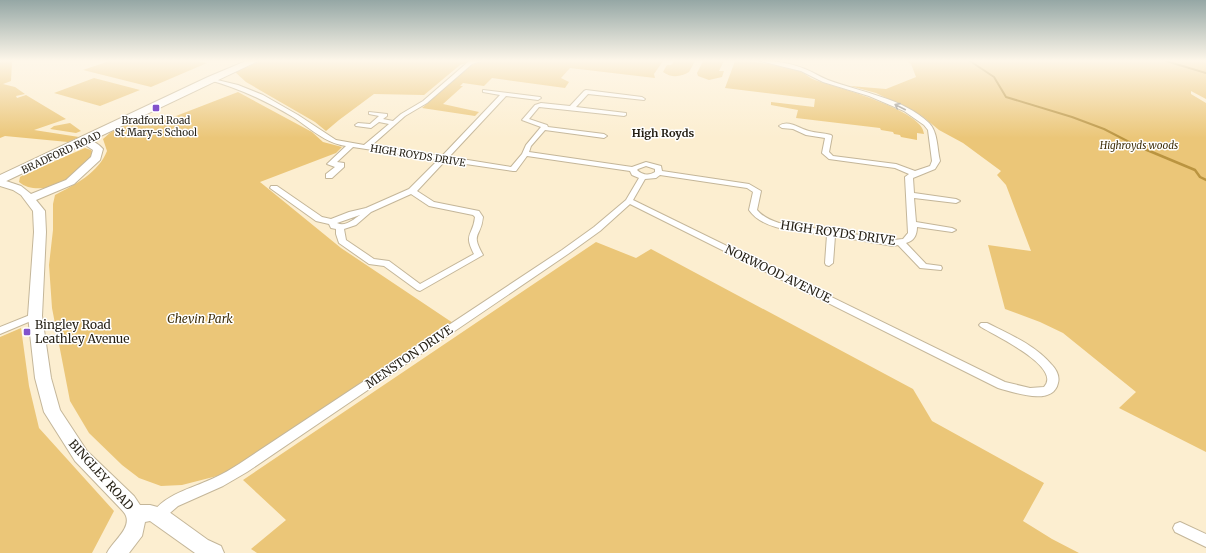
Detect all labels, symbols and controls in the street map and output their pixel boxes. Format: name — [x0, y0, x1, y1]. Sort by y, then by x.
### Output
marker: Bradford Road St Mary-s School — [151, 103, 161, 113]
one-way arrow — [894, 103, 906, 111]
place label: Bradford Road St Mary-s School — [115, 114, 197, 139]
district label: High Royds — [632, 126, 695, 140]
street label: BRADFORD ROAD — [19, 128, 104, 177]
park label: Highroyds woods — [1099, 139, 1178, 152]
street label: HIGH ROYDS DRIVE — [369, 142, 467, 170]
street label: HIGH ROYDS DRIVE — [780, 217, 897, 248]
street label: NORWOOD AVENUE — [723, 241, 834, 306]
park label: Chevin Park — [167, 311, 233, 326]
place label: Bingley Road Leathley Avenue — [35, 317, 130, 346]
street label: MENSTON DRIVE — [362, 322, 456, 391]
marker: Bingley Road Leathley Avenue — [22, 327, 32, 337]
street label: BINGLEY ROAD — [66, 436, 137, 513]

